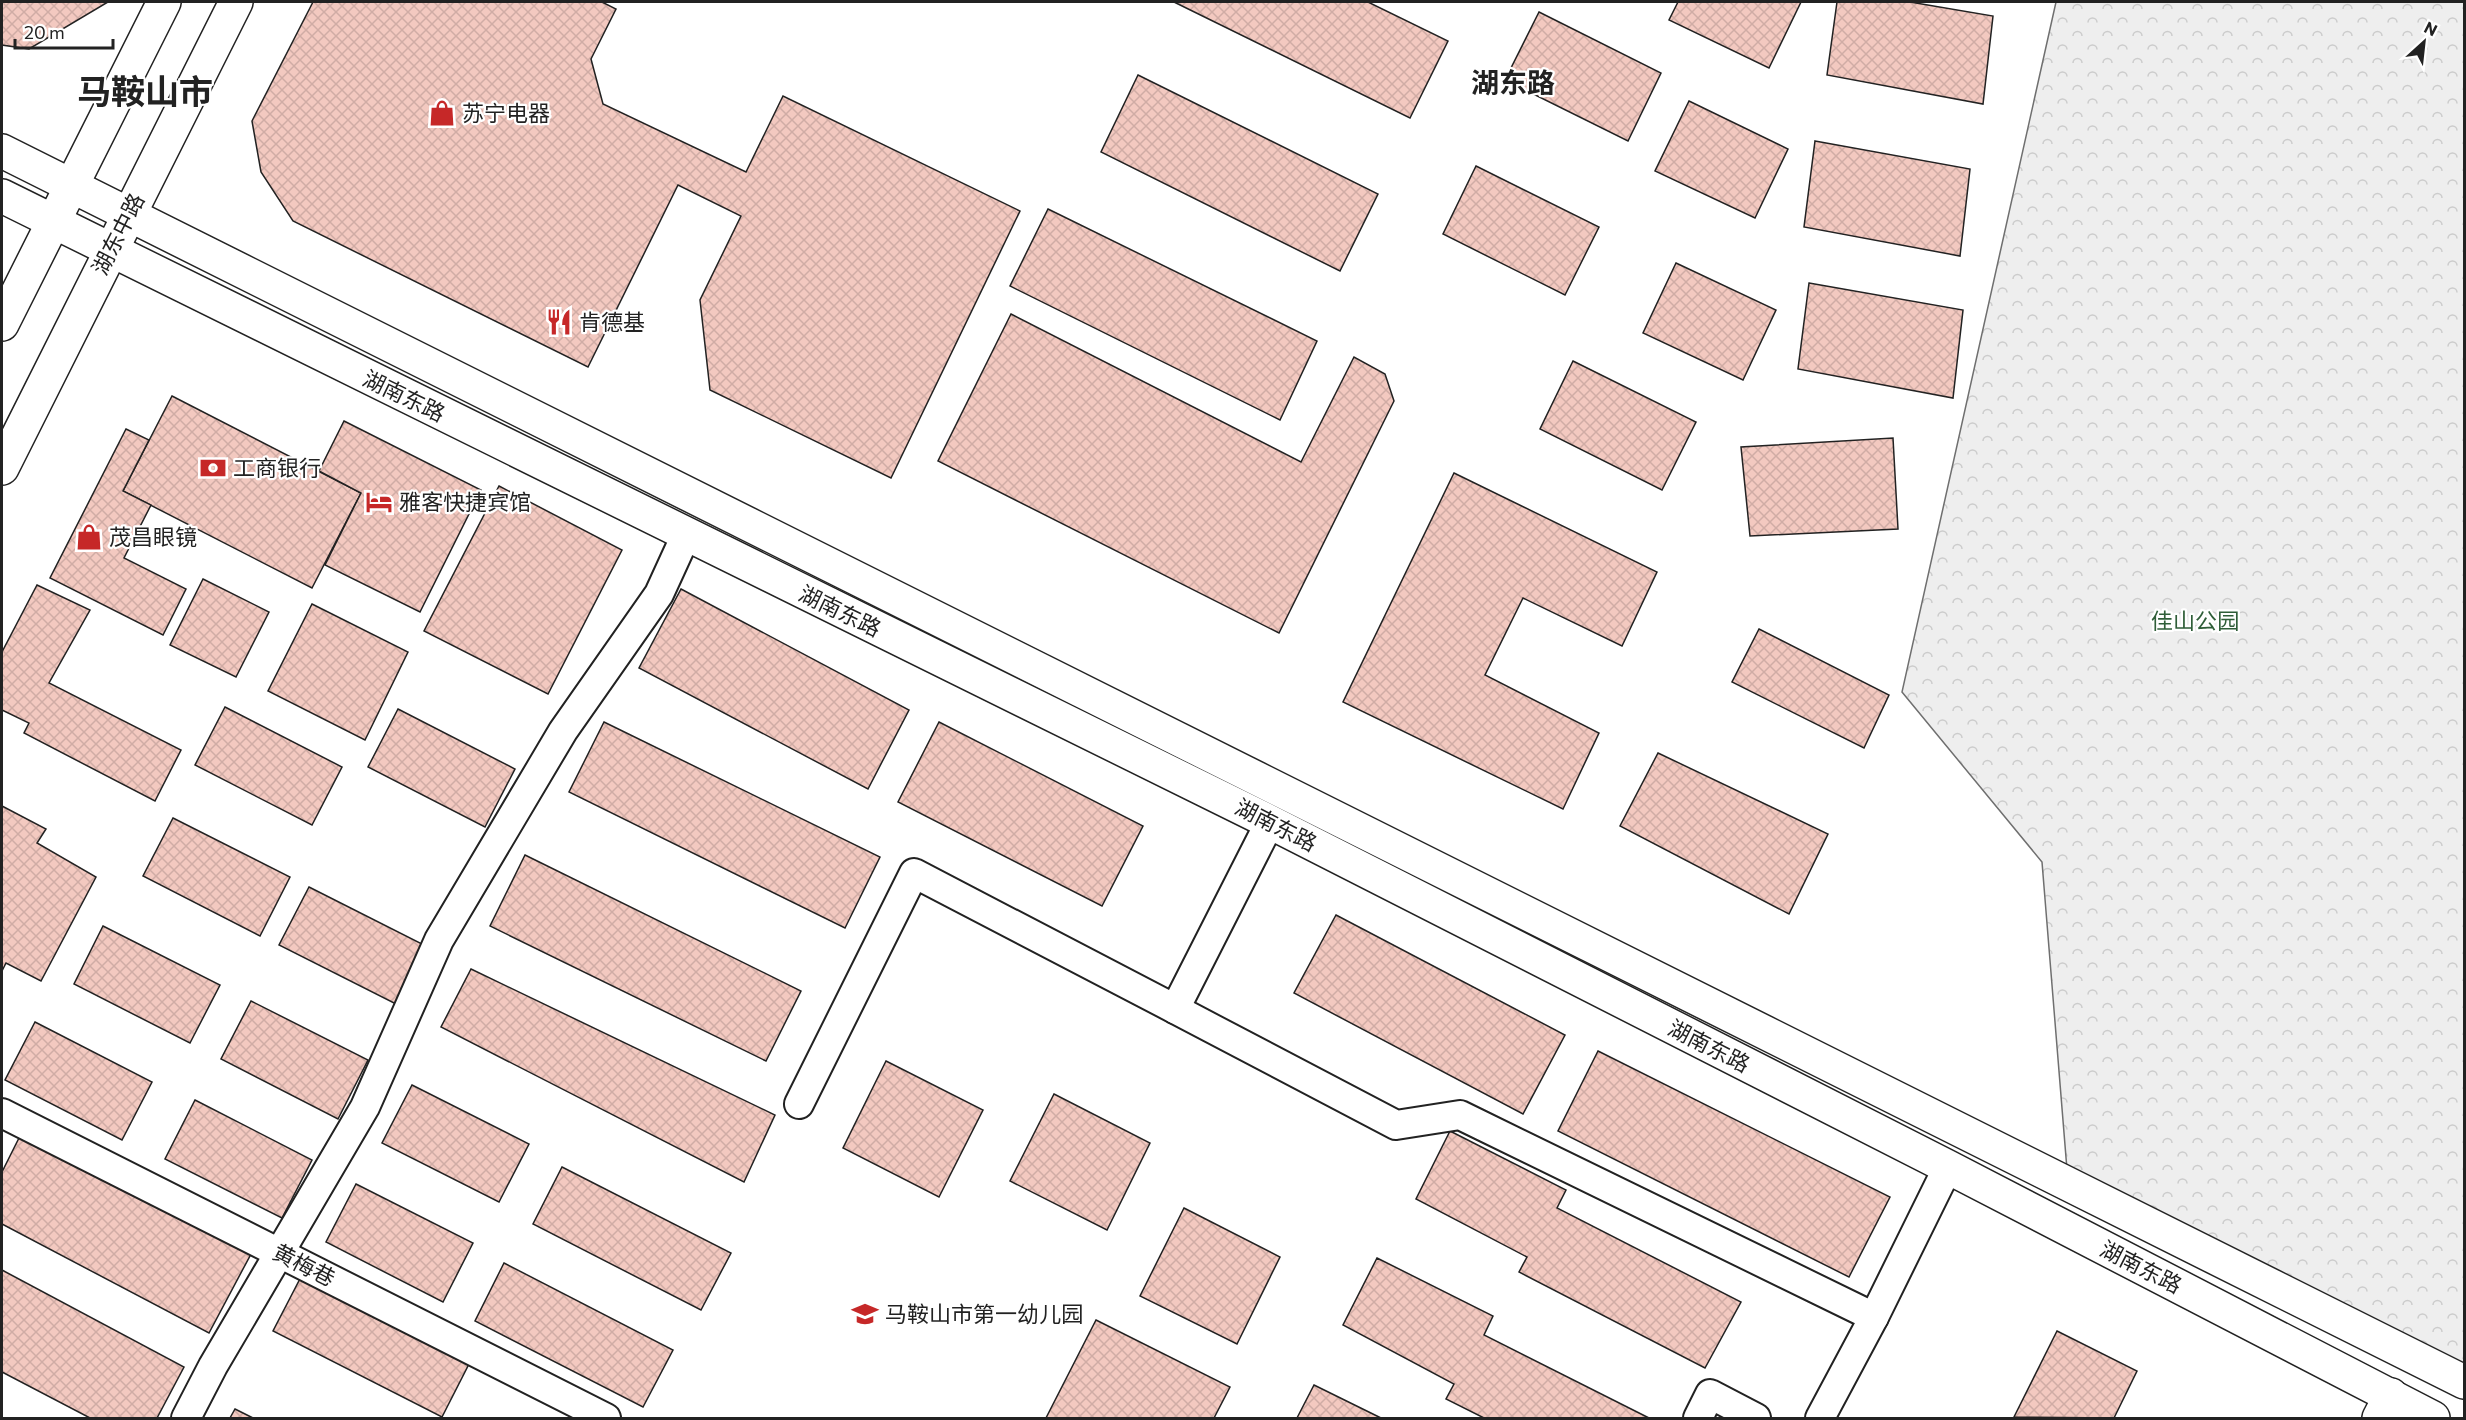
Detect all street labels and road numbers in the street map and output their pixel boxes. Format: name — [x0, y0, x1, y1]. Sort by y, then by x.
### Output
street label: 湖东中路 — [86, 188, 150, 279]
street label: 湖南东路 — [359, 364, 450, 427]
street label: 湖南东路 — [795, 579, 886, 642]
street label: 湖南东路 — [1231, 793, 1322, 857]
street label: 湖南东路 — [1664, 1014, 1755, 1078]
street label: 湖南东路 — [2096, 1235, 2187, 1299]
street label: 黄梅巷 — [269, 1238, 340, 1292]

